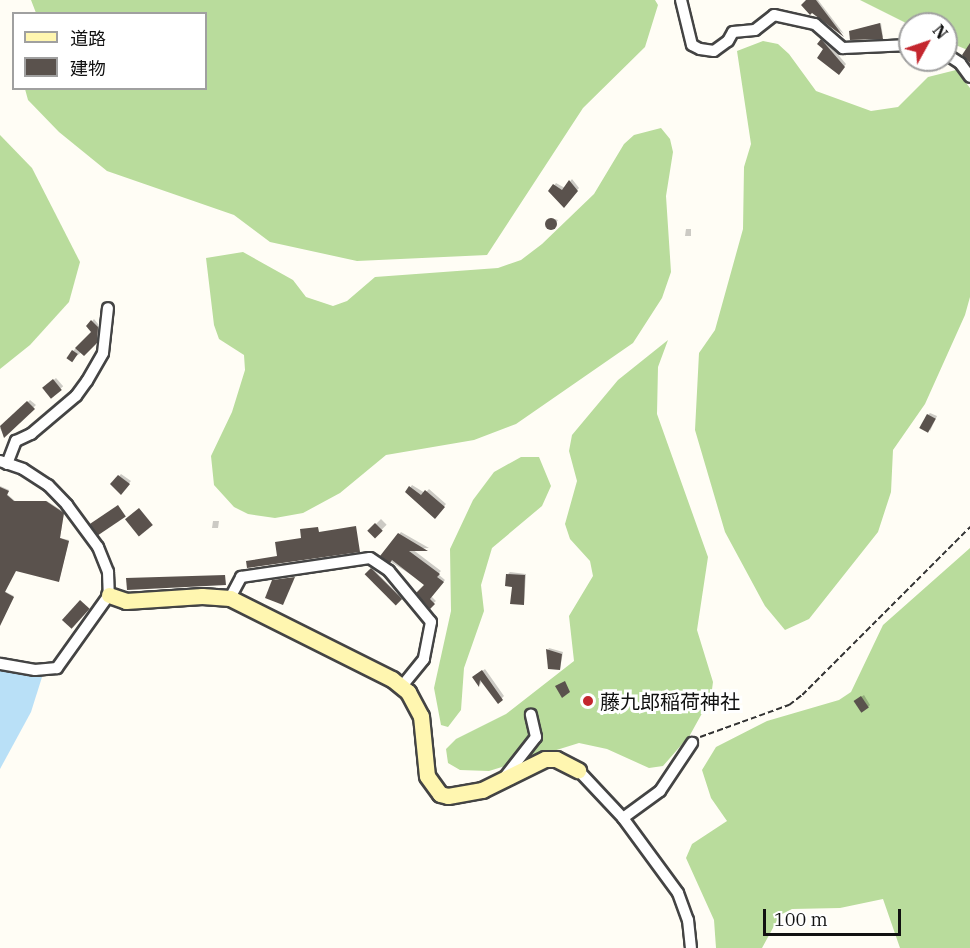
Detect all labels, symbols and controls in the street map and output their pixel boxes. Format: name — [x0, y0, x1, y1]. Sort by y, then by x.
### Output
legend — [12, 12, 207, 90]
north arrow — [898, 12, 958, 72]
text: N — [929, 20, 952, 43]
text: 道路 — [70, 27, 106, 50]
text: 建物 — [70, 57, 106, 80]
place label: 藤九郎稲荷神社 — [600, 689, 740, 713]
marker: 藤九郎稲荷神社 — [581, 694, 595, 708]
scale bar — [766, 897, 904, 935]
text: 100 m — [774, 908, 828, 931]

